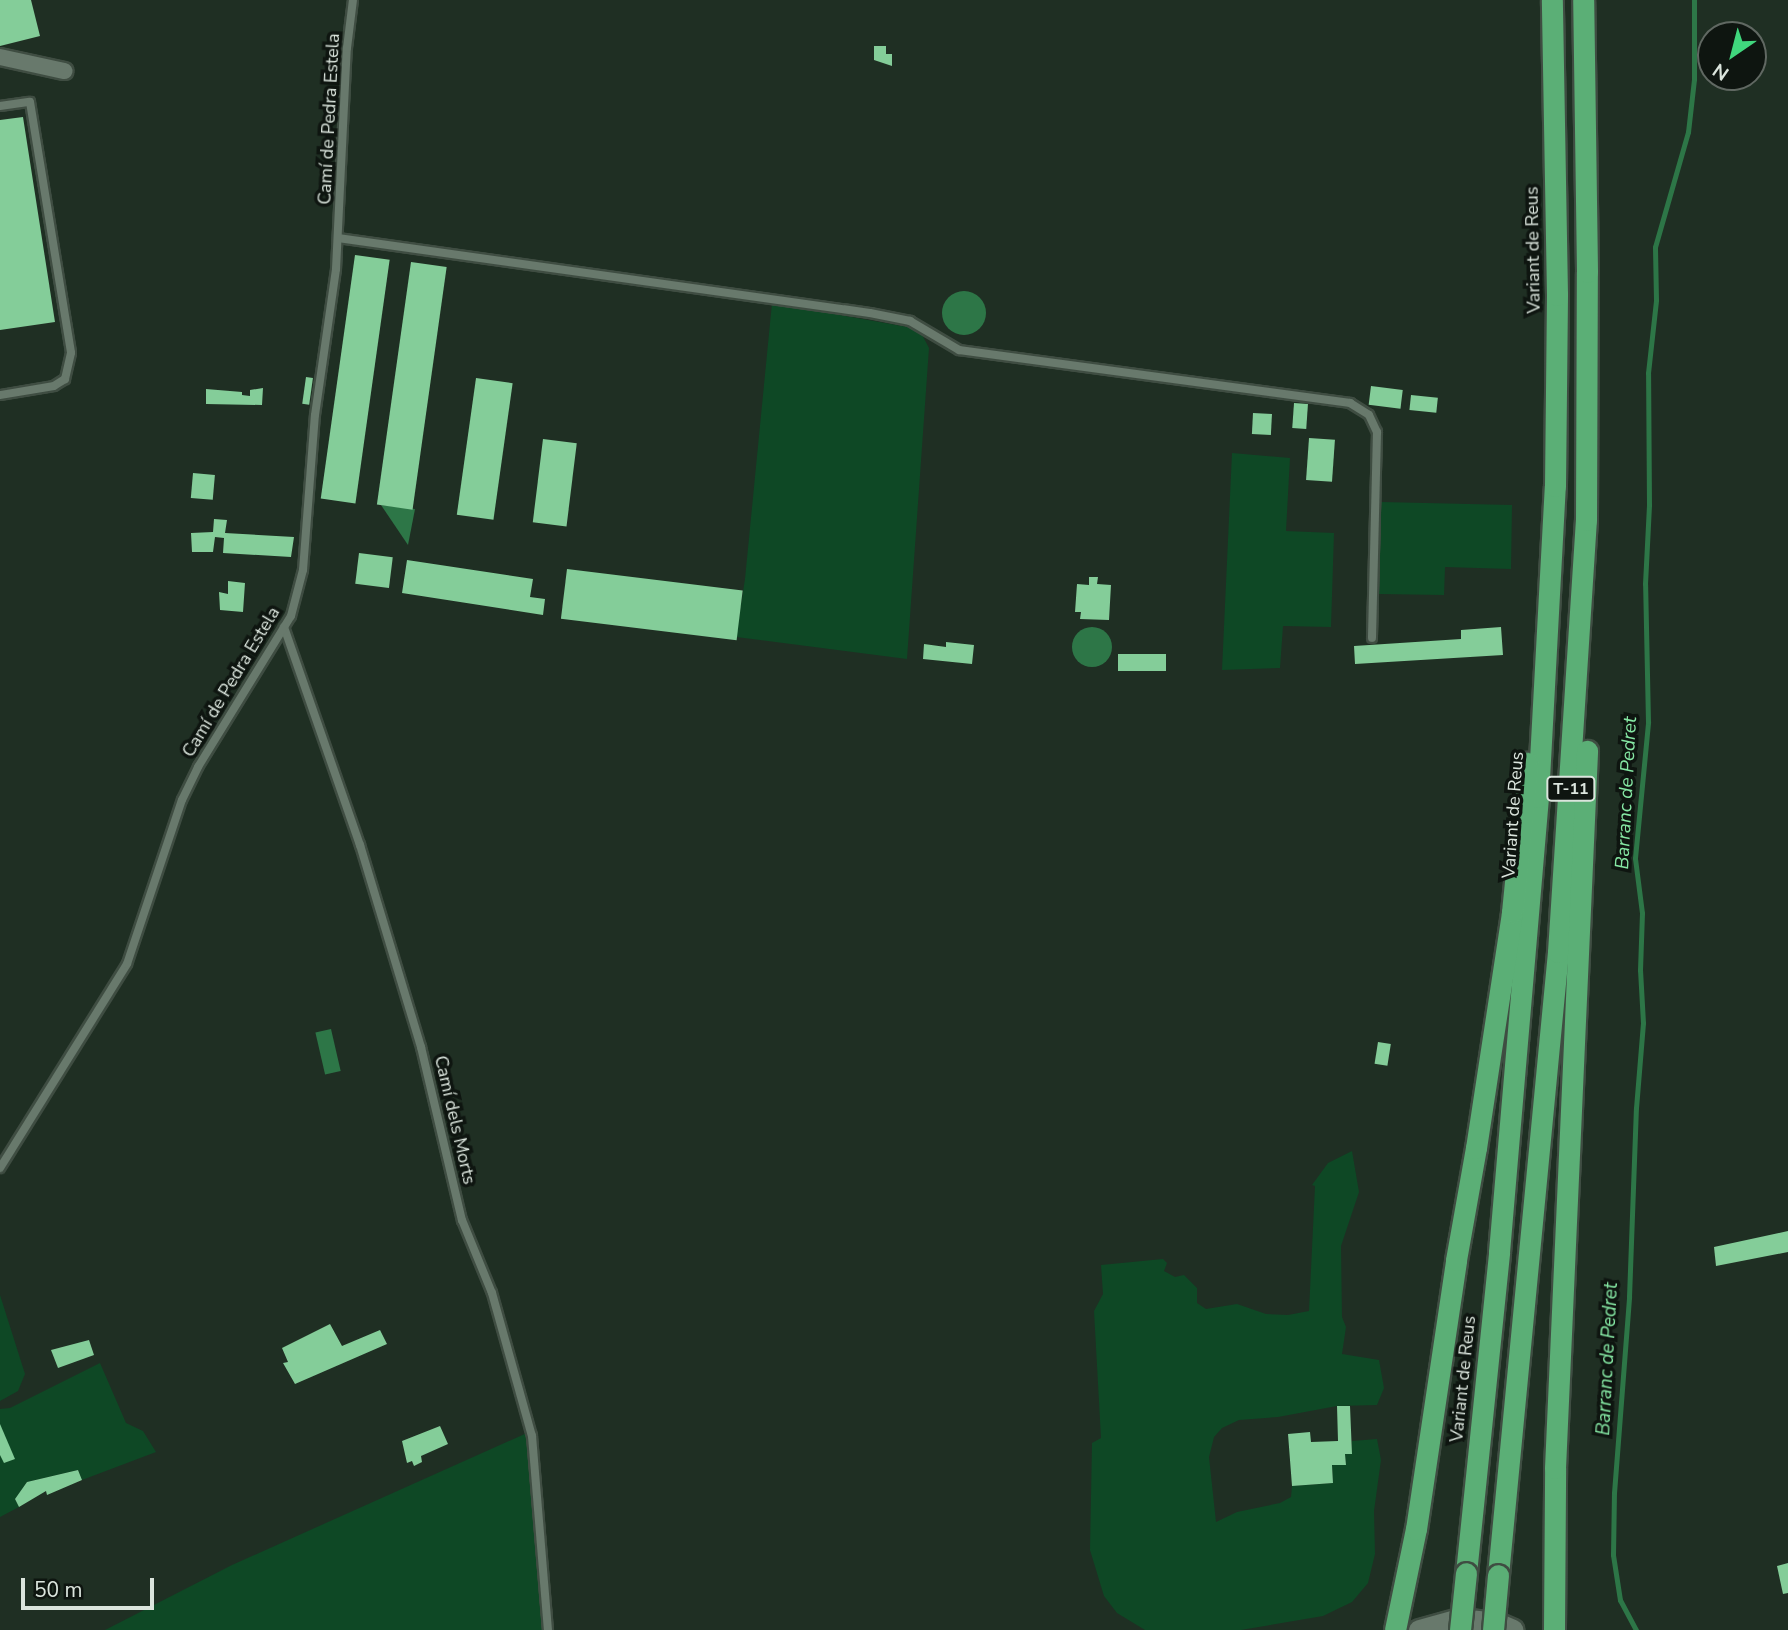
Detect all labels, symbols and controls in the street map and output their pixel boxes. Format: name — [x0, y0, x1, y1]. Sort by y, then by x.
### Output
north arrow — [1697, 21, 1767, 91]
street label: Camí de Pedra Estela — [314, 33, 344, 205]
text: N — [1708, 57, 1734, 86]
street label: Variant de Reus — [1521, 186, 1545, 314]
street label: Camí de Pedra Estela — [178, 603, 284, 761]
water label: Barranc de Pedret — [1612, 716, 1642, 870]
street label: Variant de Reus — [1498, 751, 1528, 879]
road number: T-11 — [1545, 776, 1597, 802]
street label: Camí dels Morts — [430, 1054, 480, 1186]
water label: Barranc de Pedret — [1593, 1282, 1623, 1436]
street label: Variant de Reus — [1446, 1315, 1480, 1443]
scale bar — [24, 1564, 158, 1608]
text: 50 m — [34, 1576, 83, 1604]

